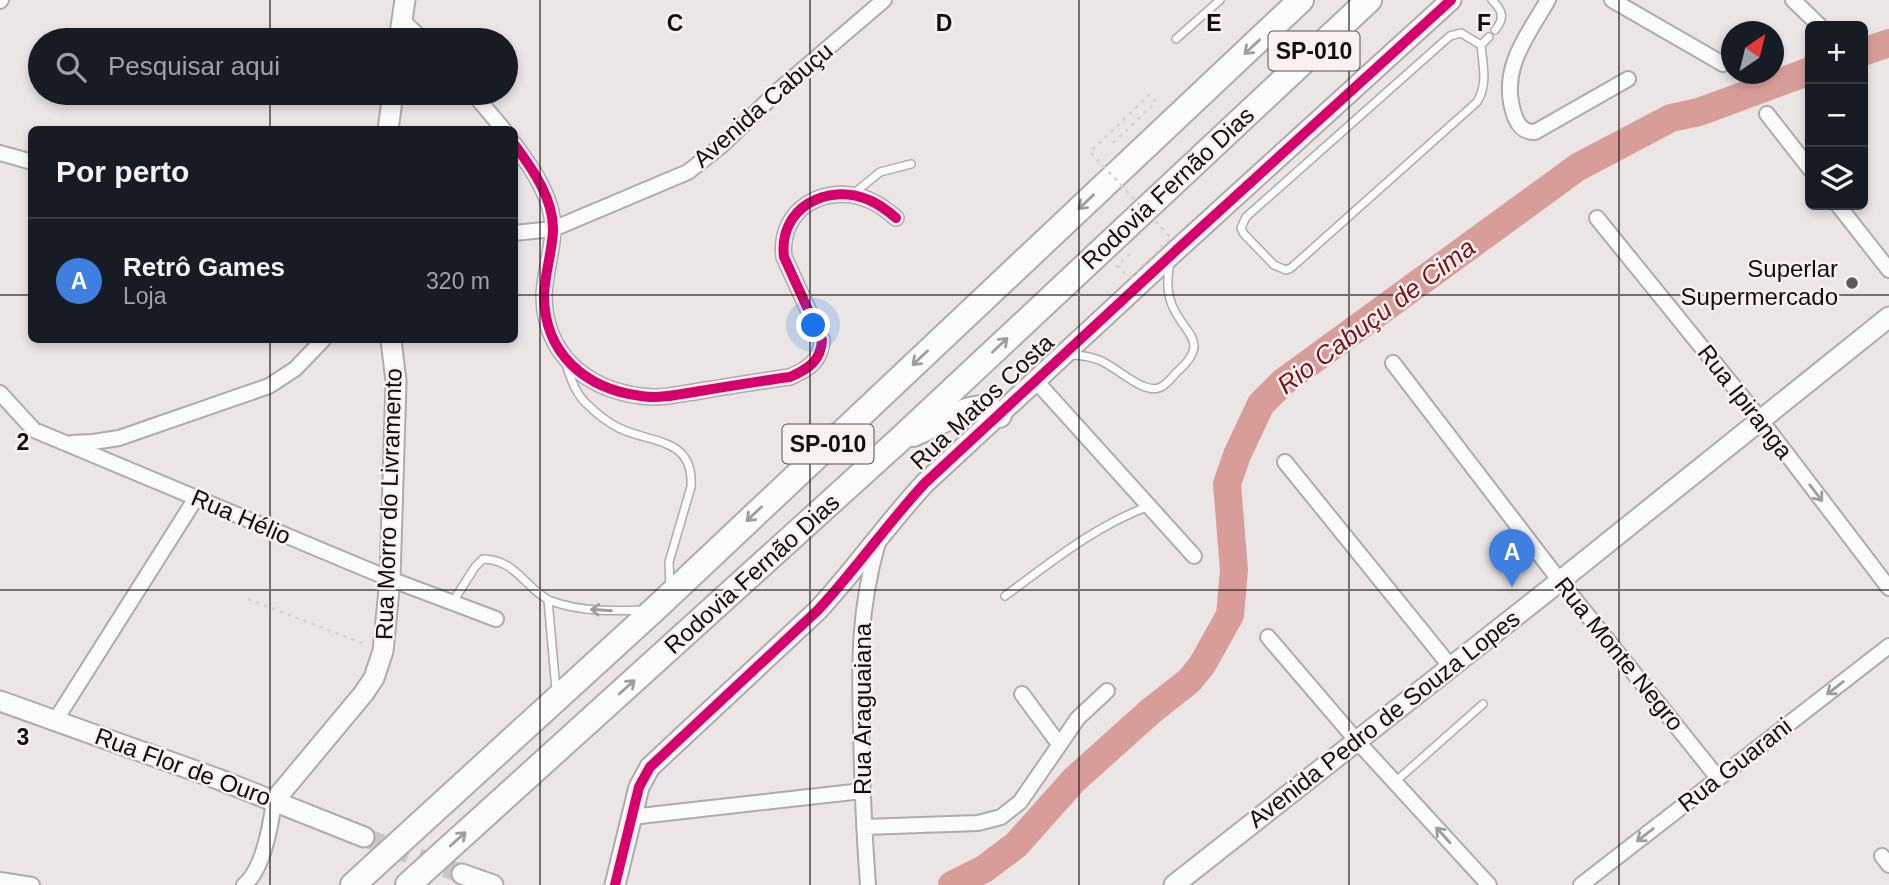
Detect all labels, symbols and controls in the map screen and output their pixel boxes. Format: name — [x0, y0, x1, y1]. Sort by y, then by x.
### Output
text: C — [667, 10, 683, 36]
text: D — [936, 10, 952, 36]
text: E — [1206, 10, 1222, 36]
text: F — [1477, 10, 1491, 36]
north arrow — [1721, 21, 1784, 84]
map controls — [1805, 21, 1868, 210]
button: + — [1805, 21, 1868, 84]
search box — [28, 28, 518, 105]
road number: SP-010 — [1268, 32, 1360, 70]
street label: Avenida Cabuçu — [688, 37, 838, 172]
one-way arrow — [1244, 38, 1261, 55]
icon: search — [52, 48, 90, 86]
text: Pesquisar aqui — [108, 51, 280, 81]
button: − — [1805, 84, 1868, 147]
street label: Rodovia Fernão Dias — [1076, 101, 1259, 274]
button: layers — [1805, 147, 1868, 210]
text: Por perto — [56, 155, 189, 188]
one-way arrow — [1078, 194, 1095, 211]
water label: Rio Cabuçu de Cima — [1271, 232, 1481, 400]
text: Retrô Games — [123, 252, 285, 282]
place label: Superlar Supermercado — [1681, 255, 1838, 310]
text: A — [71, 268, 87, 294]
text: 320 m — [426, 268, 490, 294]
marker: Superlar Supermercado — [1844, 275, 1860, 291]
text: Loja — [123, 283, 166, 309]
your location — [796, 308, 830, 342]
street label: Rua Matos Costa — [905, 328, 1059, 475]
one-way arrow — [991, 336, 1008, 353]
street label: Rua Ipiranga — [1692, 339, 1799, 465]
one-way arrow — [911, 350, 929, 366]
street label: Rua Morro do Livramento — [370, 368, 407, 640]
road number: SP-010 — [782, 424, 874, 464]
text: 2 — [17, 429, 29, 455]
one-way arrow — [1809, 483, 1824, 502]
street label: Rua Hélio — [187, 484, 295, 550]
street label: Rodovia Fernão Dias — [659, 488, 844, 659]
one-way arrow — [746, 505, 763, 522]
pin: A — [1489, 529, 1535, 587]
street label: Rua Monte Negro — [1549, 572, 1689, 736]
one-way arrow — [590, 603, 613, 616]
street label: Avenida Pedro de Souza Lopes — [1243, 604, 1525, 833]
street label: Rua Araguaiana — [849, 622, 876, 795]
one-way arrow — [618, 679, 636, 695]
one-way arrow — [1826, 680, 1845, 695]
street label: Rua Guarani — [1673, 712, 1797, 817]
street label: Rua Flor de Ouro — [91, 722, 275, 811]
text: 3 — [17, 724, 29, 750]
one-way arrow — [1435, 826, 1451, 844]
one-way arrow — [1637, 827, 1655, 842]
one-way arrow — [449, 832, 467, 848]

